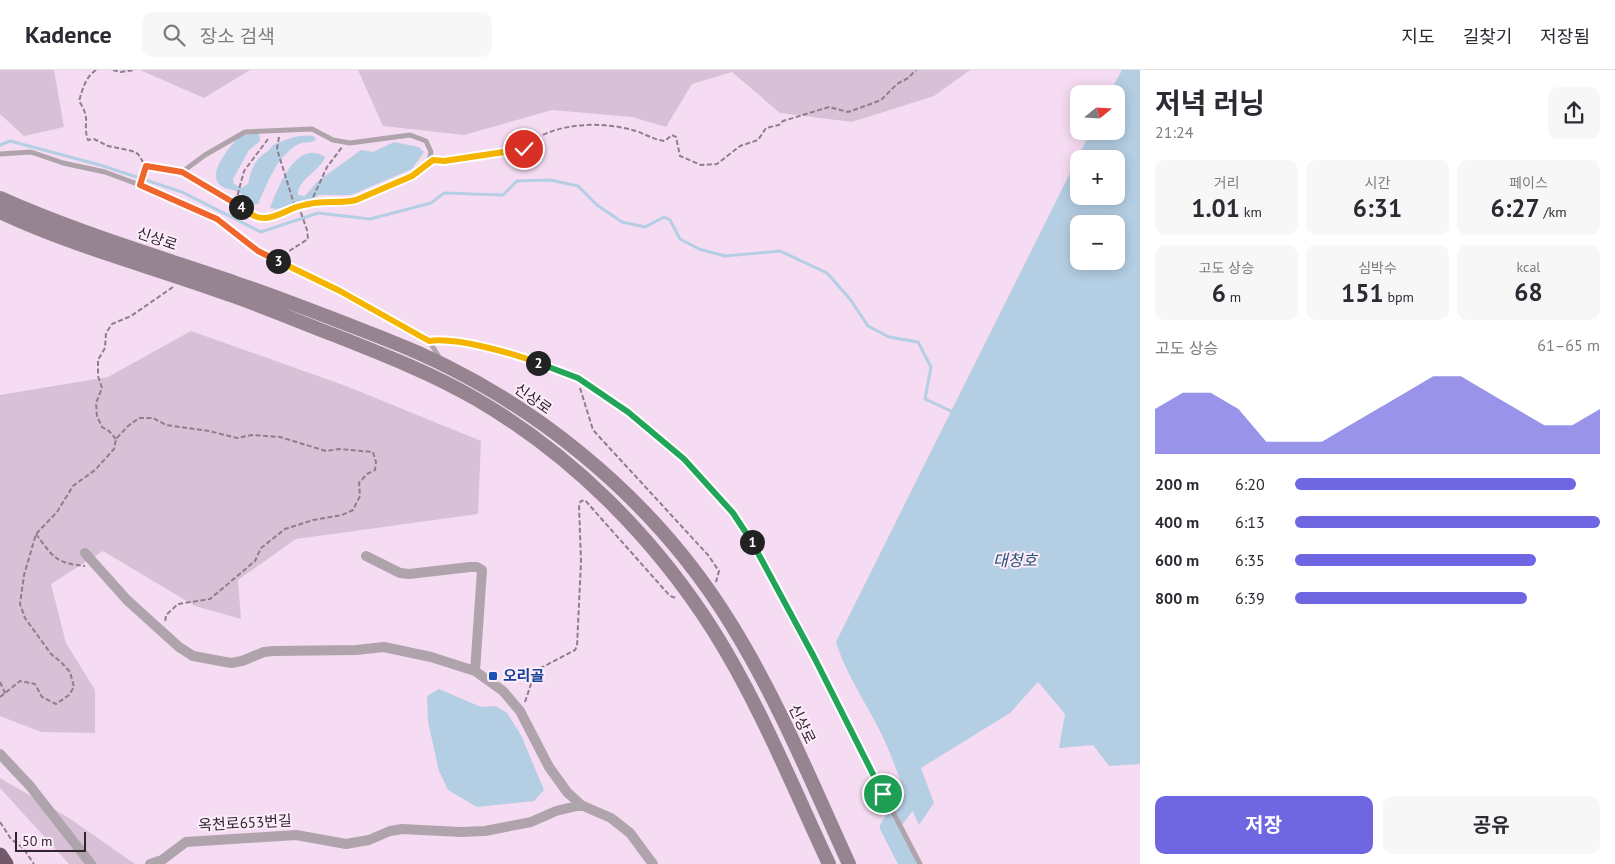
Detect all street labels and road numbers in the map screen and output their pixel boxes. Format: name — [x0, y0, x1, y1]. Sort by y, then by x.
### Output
street label: 신상로 — [134, 223, 180, 254]
street label: 신상로 — [511, 379, 556, 418]
street label: 신상로 — [785, 701, 820, 747]
street label: 옥천로653번길 — [198, 811, 292, 834]

